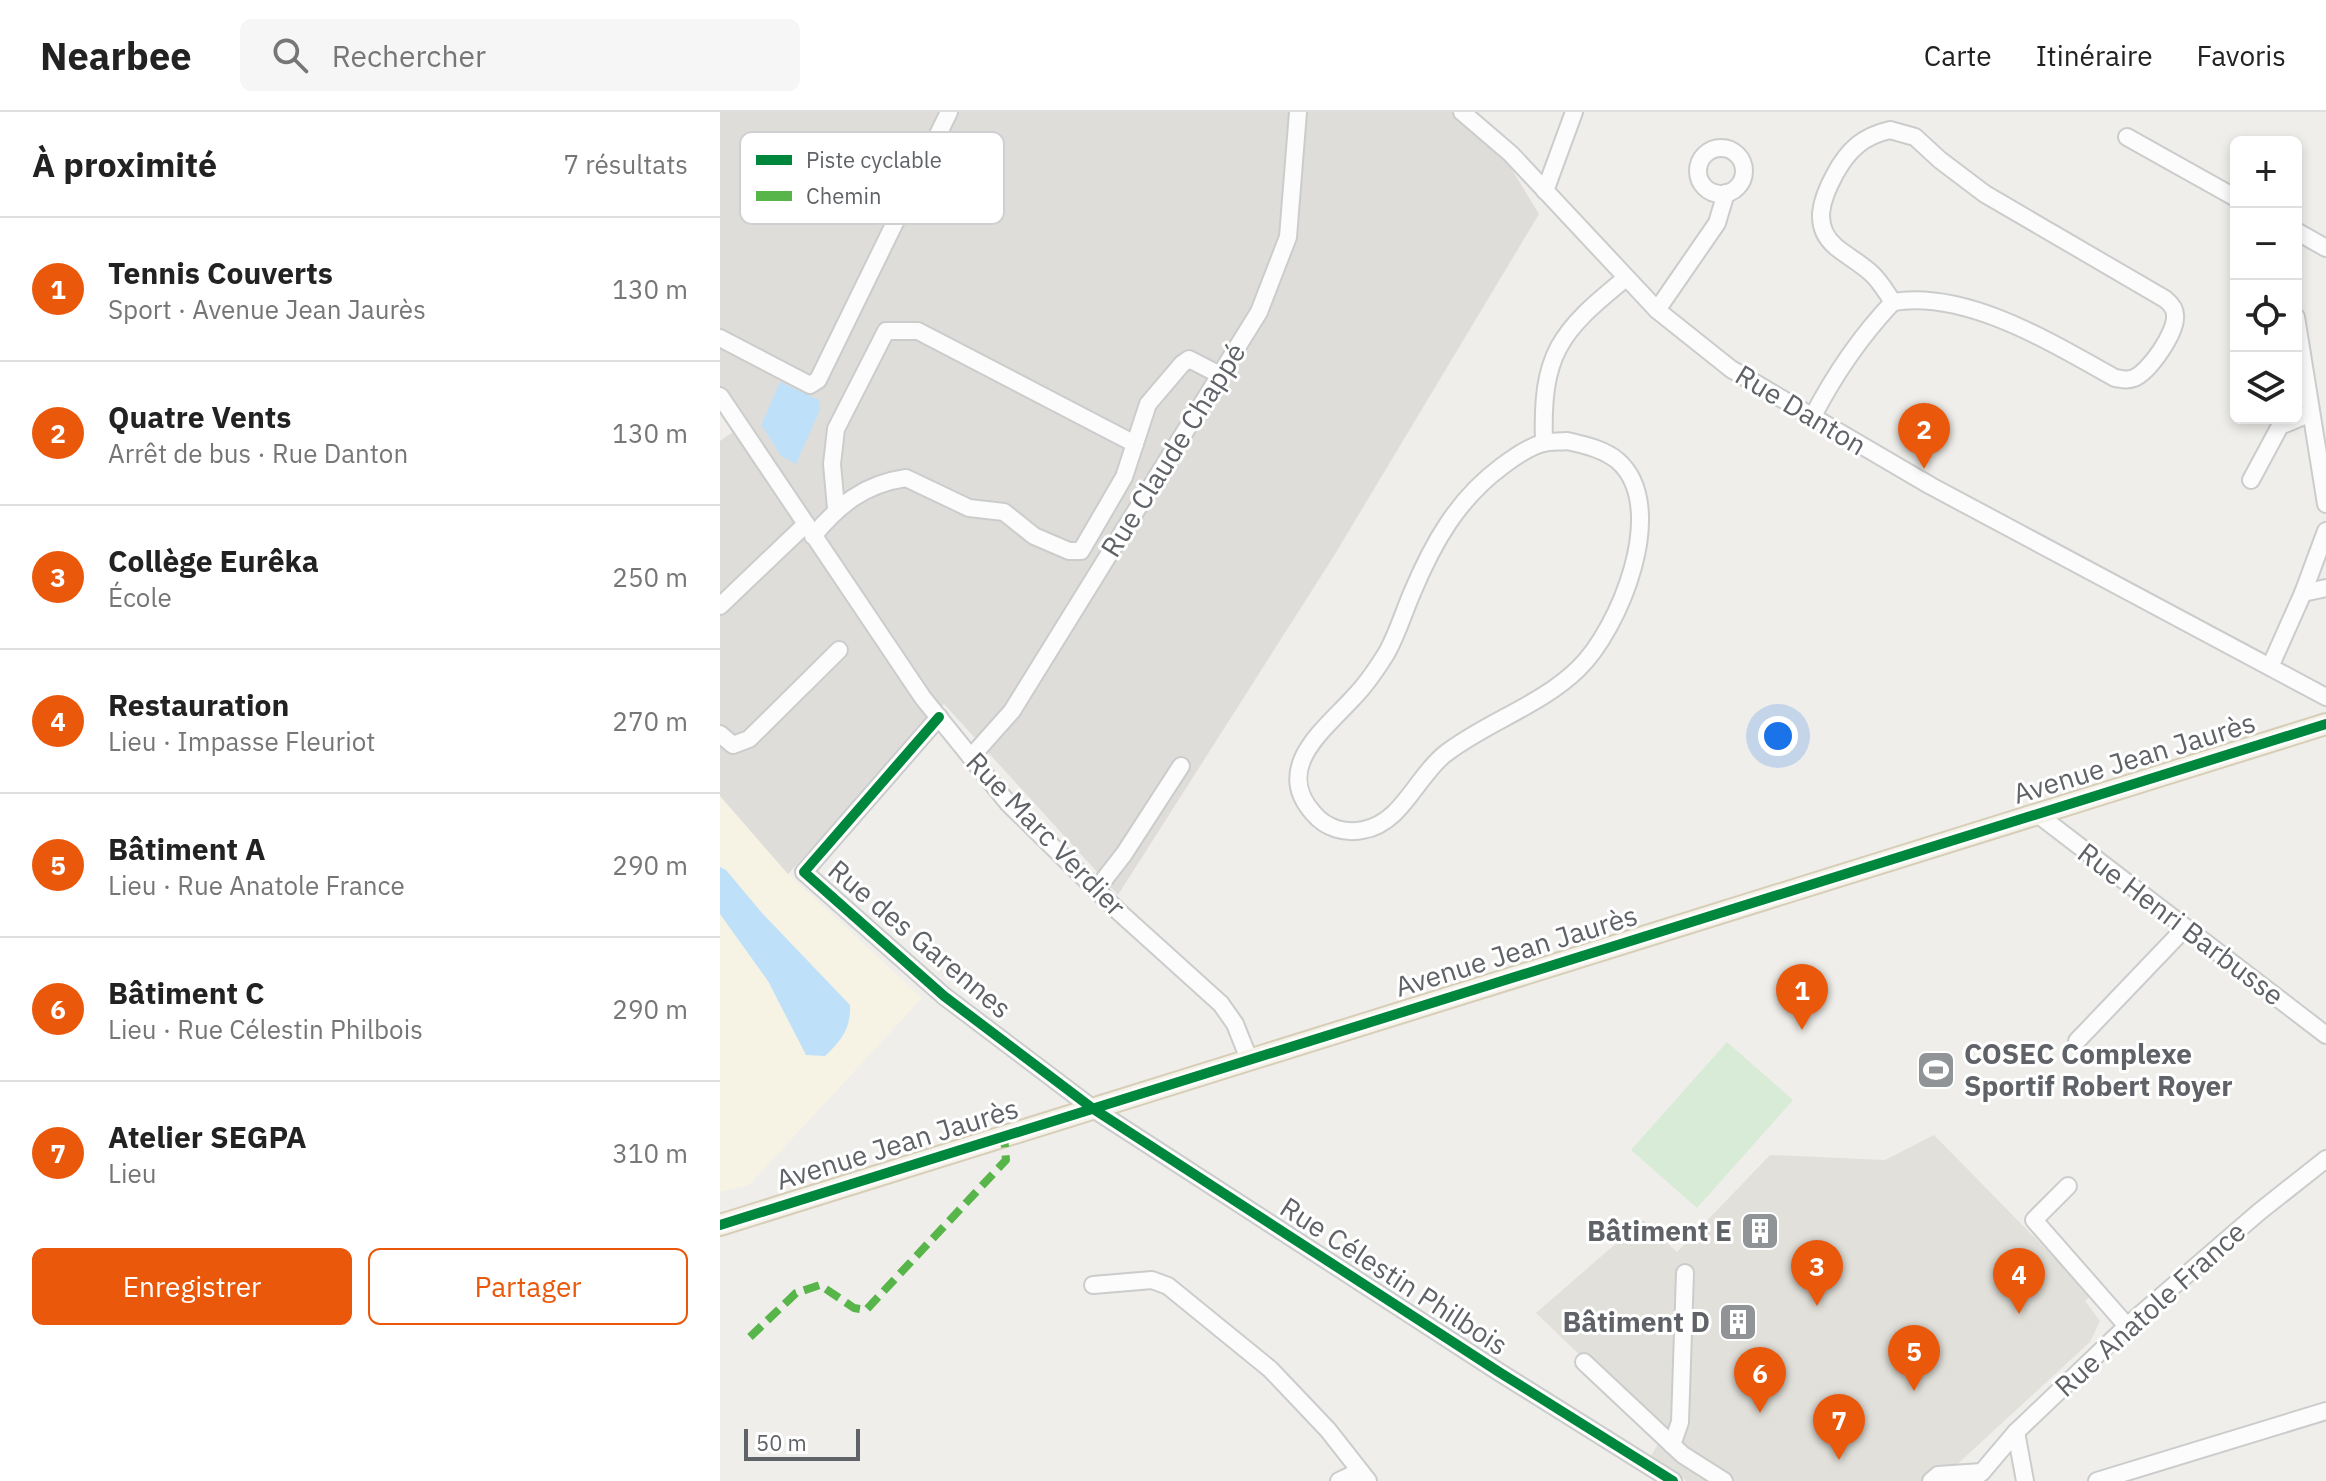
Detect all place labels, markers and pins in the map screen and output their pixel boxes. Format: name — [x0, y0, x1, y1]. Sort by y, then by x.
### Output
pin: 2 — [1898, 403, 1950, 469]
pin: 1 — [1776, 964, 1828, 1030]
place label: COSEC Complexe Sportif Robert Royer — [1964, 1035, 2233, 1104]
sports icon: COSEC Complexe Sportif Robert Royer — [1915, 1049, 1957, 1091]
building icon: Bâtiment E — [1739, 1210, 1781, 1252]
place label: Bâtiment E — [1587, 1212, 1732, 1249]
pin: 3 — [1791, 1240, 1843, 1306]
pin: 4 — [1993, 1248, 2045, 1314]
building icon: Bâtiment D — [1717, 1301, 1759, 1343]
place label: Bâtiment D — [1563, 1303, 1710, 1340]
pin: 5 — [1888, 1325, 1940, 1391]
pin: 6 — [1734, 1347, 1786, 1413]
pin: 7 — [1813, 1394, 1865, 1460]

